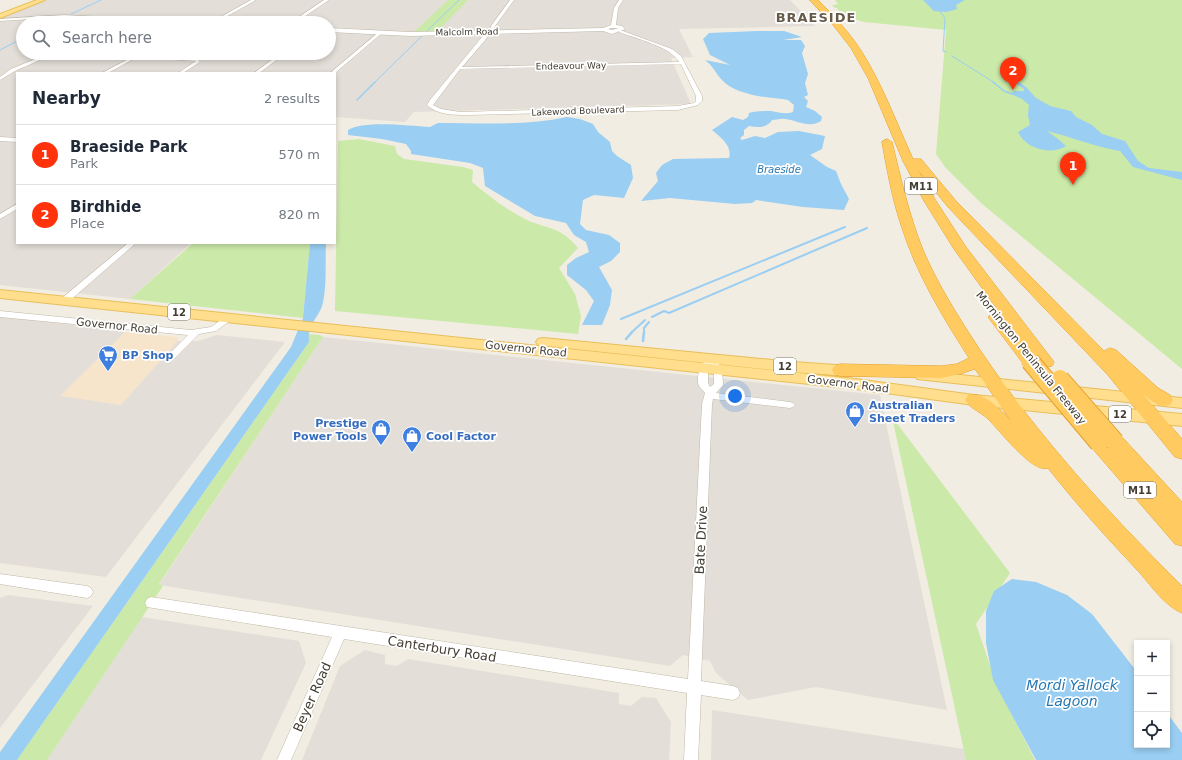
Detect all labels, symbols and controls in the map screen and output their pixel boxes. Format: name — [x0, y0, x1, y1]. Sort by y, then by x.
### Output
district label: BRAESIDE — [776, 10, 856, 25]
search box — [16, 16, 336, 60]
street label: Malcolm Road — [435, 26, 499, 38]
icon: search — [30, 27, 52, 49]
text: Search here — [62, 29, 152, 47]
pin: 2 — [1000, 57, 1026, 90]
street label: Endeavour Way — [536, 60, 607, 72]
text: Nearby — [32, 88, 101, 108]
text: 2 results — [264, 91, 320, 106]
street label: Lakewood Boulevard — [531, 104, 625, 118]
text: Braeside Park — [70, 138, 187, 156]
text: 1 — [40, 147, 50, 162]
text: 570 m — [278, 147, 320, 162]
pin: 1 — [1060, 152, 1086, 185]
text: Park — [70, 156, 98, 171]
water label: Braeside — [757, 164, 801, 175]
road number: M11 — [905, 178, 937, 194]
text: Birdhide — [70, 198, 141, 216]
text: 2 — [40, 207, 50, 222]
text: 820 m — [278, 207, 320, 222]
text: Place — [70, 216, 105, 231]
street label: Mornington Peninsula Freeway — [973, 289, 1089, 428]
road number: 12 — [168, 304, 190, 320]
street label: Governor Road — [75, 315, 159, 337]
street label: Governor Road — [484, 338, 568, 360]
supermarket icon: BP Shop — [97, 344, 119, 372]
place label: BP Shop — [122, 349, 174, 362]
road number: 12 — [774, 358, 796, 374]
street label: Governor Road — [806, 373, 890, 395]
your location — [725, 386, 745, 406]
place label: Australian Sheet Traders — [869, 399, 956, 425]
shop icon: Australian Sheet Traders — [844, 400, 866, 428]
road number: 12 — [1109, 406, 1131, 422]
place label: Prestige Power Tools — [293, 417, 367, 443]
shop icon: Prestige Power Tools — [370, 418, 392, 446]
shop icon: Cool Factor — [401, 425, 423, 453]
place label: Cool Factor — [426, 430, 496, 443]
road number: M11 — [1124, 482, 1156, 498]
street label: Bate Drive — [692, 505, 710, 575]
street label: Canterbury Road — [386, 633, 498, 665]
map controls — [1134, 640, 1170, 748]
button: + — [1134, 640, 1170, 676]
street label: Beyer Road — [290, 660, 334, 734]
button: − — [1134, 676, 1170, 712]
water label: Mordi Yallock Lagoon — [1026, 677, 1119, 709]
button: locate — [1134, 712, 1170, 748]

